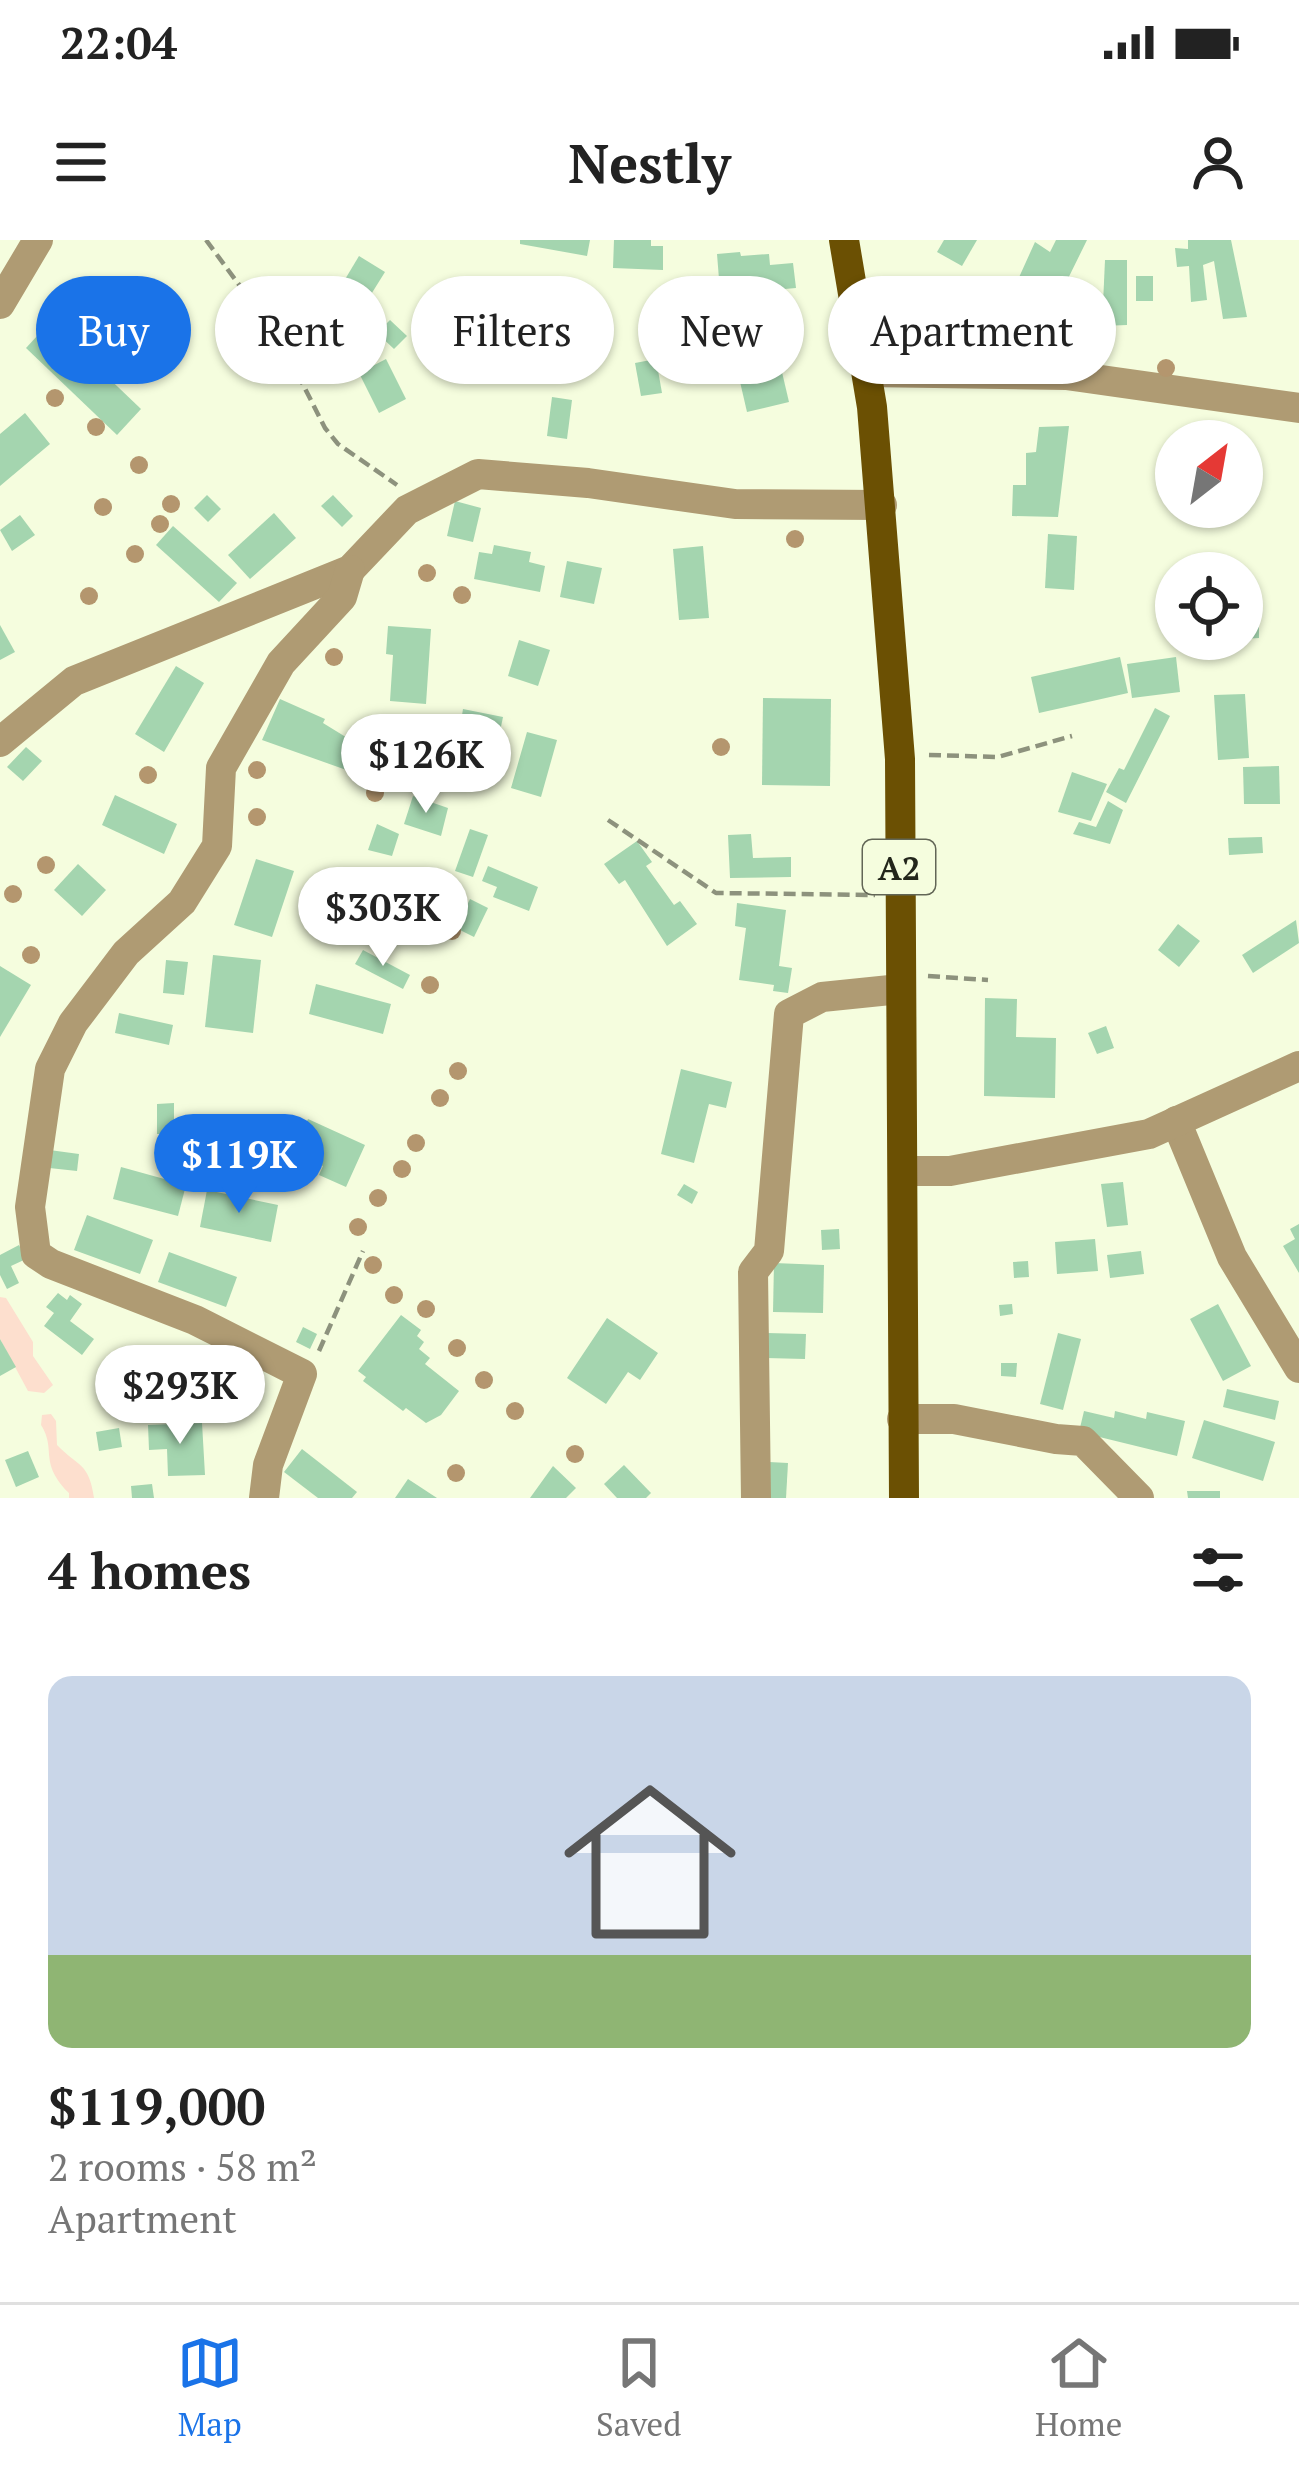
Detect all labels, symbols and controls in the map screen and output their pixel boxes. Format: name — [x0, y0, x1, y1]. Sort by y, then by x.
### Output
text: 22:04 — [60, 12, 177, 72]
text: Nestly — [568, 127, 731, 198]
icon: menu — [48, 129, 114, 195]
icon: person — [1185, 129, 1251, 195]
chip: Buy — [36, 276, 191, 384]
chip: Rent — [215, 276, 387, 384]
chip: Filters — [411, 276, 614, 384]
chip: New — [638, 276, 804, 384]
chip: Apartment — [828, 276, 1116, 384]
north arrow — [1155, 420, 1263, 528]
map controls — [1155, 420, 1263, 660]
button: locate — [1155, 552, 1263, 660]
pin: $126K — [342, 714, 510, 816]
text: $126K — [368, 727, 484, 779]
road number: A2 — [863, 840, 935, 894]
pin: $303K — [299, 867, 467, 969]
text: $303K — [325, 880, 441, 932]
pin: $119K — [155, 1114, 323, 1216]
text: $119K — [181, 1127, 297, 1179]
pin: $293K — [96, 1345, 264, 1447]
text: $293K — [122, 1358, 238, 1410]
text: 4 homes — [48, 1536, 251, 1604]
icon: filters — [1185, 1537, 1251, 1603]
icon: home — [542, 1754, 758, 1970]
text: $119,000 — [48, 2072, 265, 2140]
text: 2 rooms · 58 m² — [48, 2140, 317, 2192]
text: Apartment — [48, 2192, 237, 2244]
tab: Map — [177, 2330, 243, 2445]
tab: Saved — [596, 2330, 682, 2445]
tab: Home — [1035, 2330, 1122, 2445]

